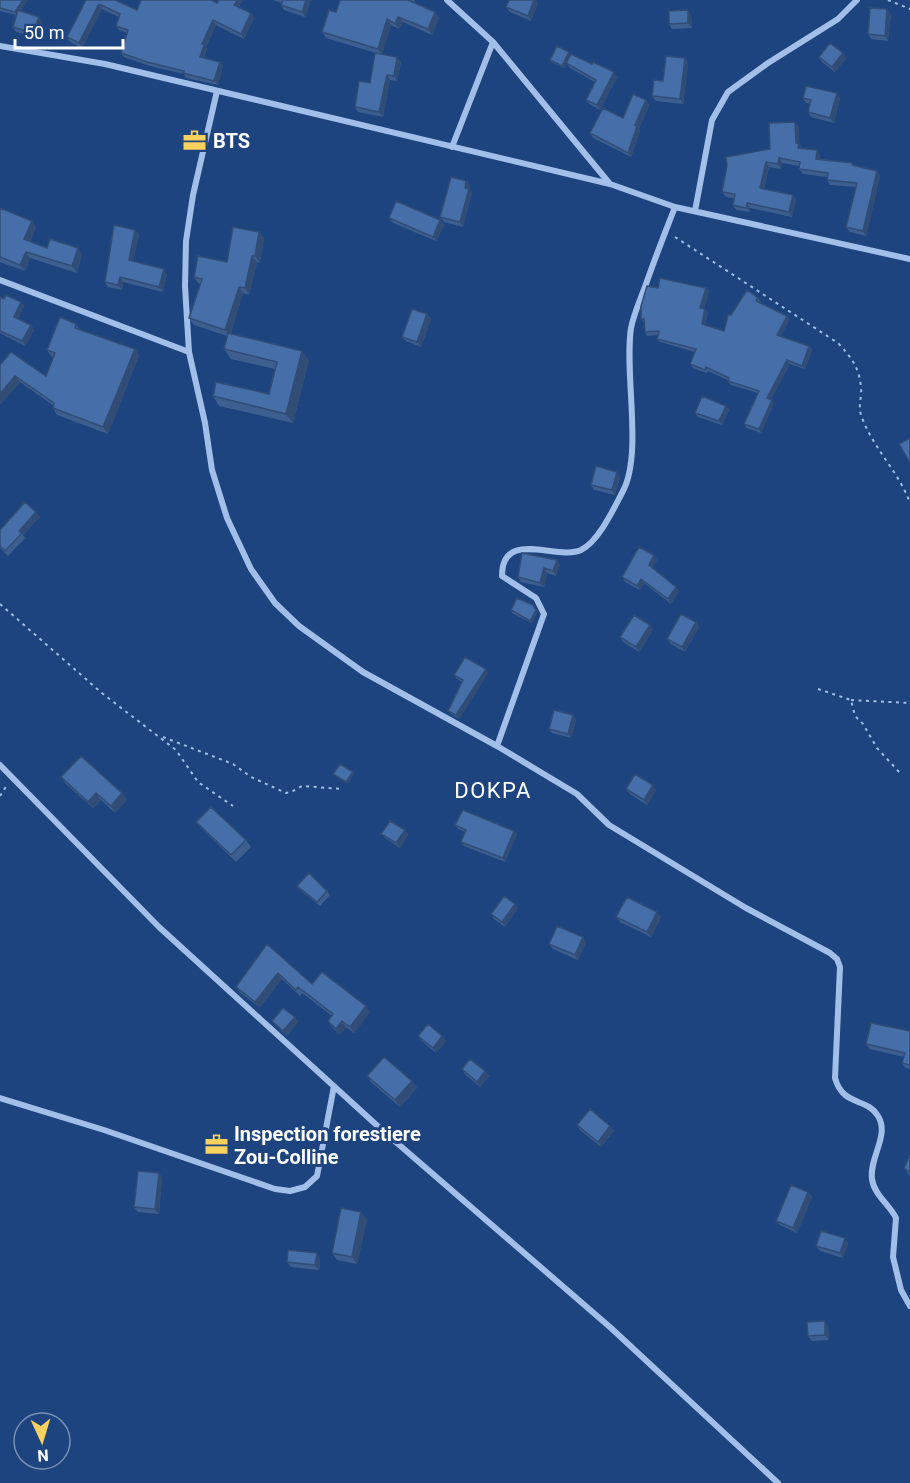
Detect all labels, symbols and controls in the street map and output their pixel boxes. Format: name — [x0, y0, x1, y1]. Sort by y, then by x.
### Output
scale bar — [15, 12, 123, 50]
text: 50 m — [24, 22, 64, 43]
office icon: BTS — [182, 128, 208, 154]
place label: BTS — [213, 129, 250, 153]
district label: DOKPA — [454, 778, 532, 803]
place label: Inspection forestiere Zou-Colline — [234, 1122, 421, 1169]
office icon: Inspection forestiere Zou-Colline — [203, 1132, 229, 1158]
north arrow — [12, 1411, 72, 1471]
text: N — [37, 1446, 49, 1465]

